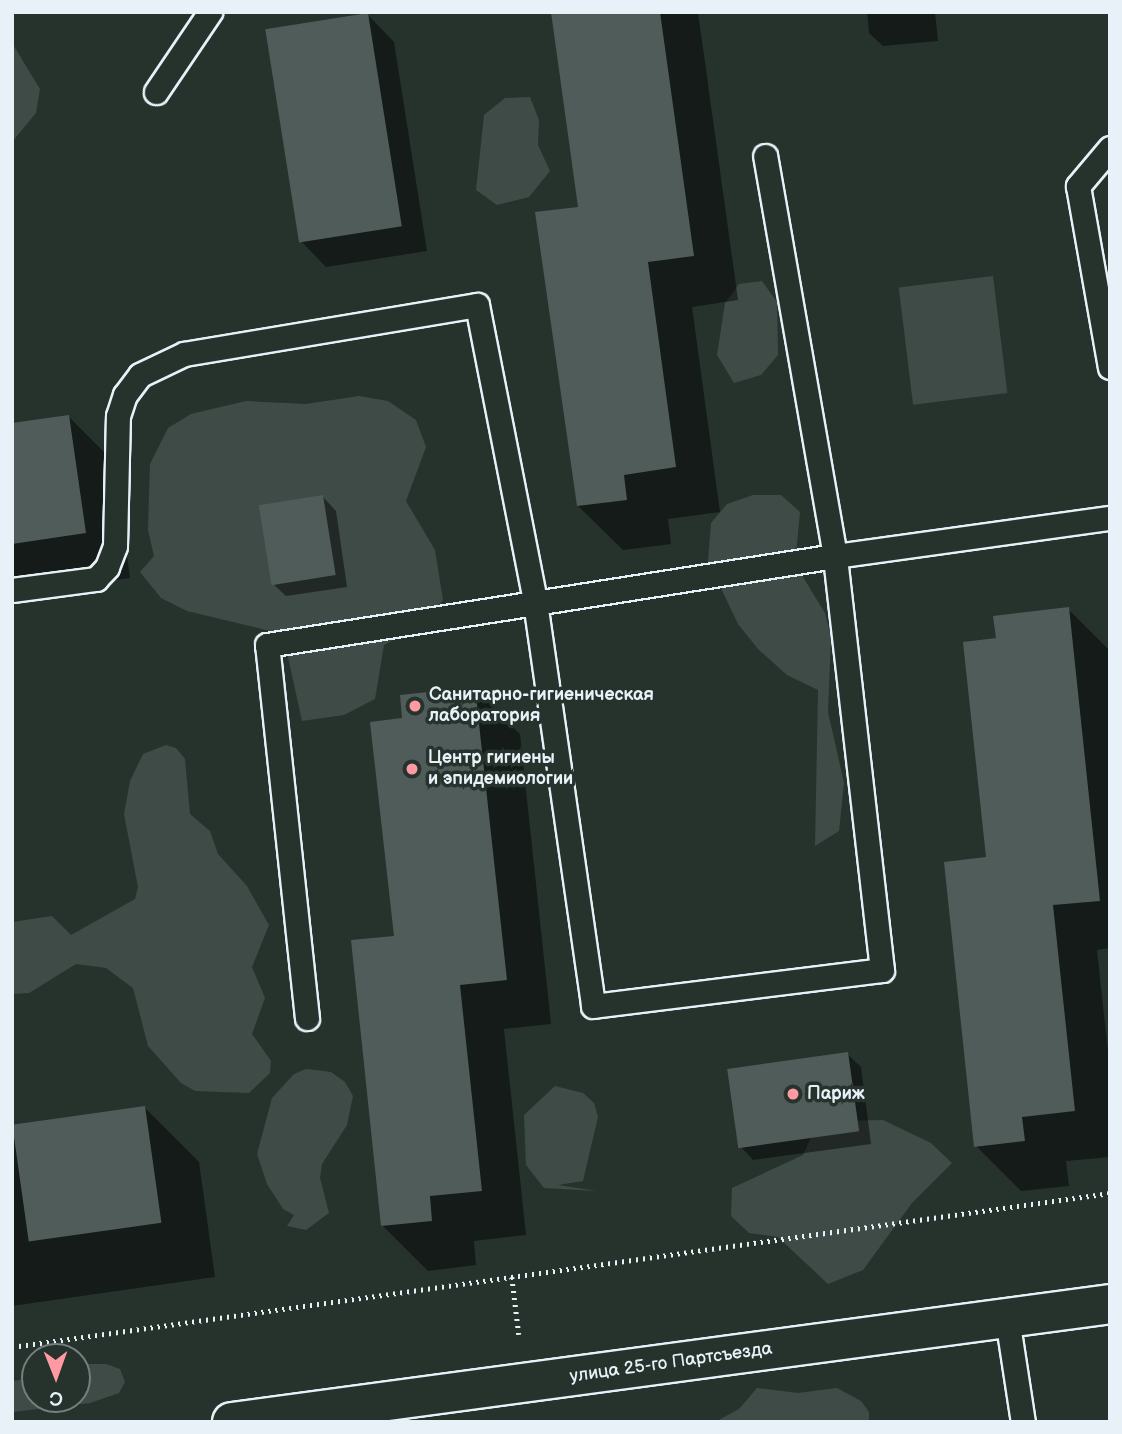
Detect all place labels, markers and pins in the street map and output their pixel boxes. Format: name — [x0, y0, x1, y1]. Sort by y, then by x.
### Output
place label: Санитарно-гигиеническая лаборатория — [429, 685, 654, 728]
marker: Санитарно-гигиеническая лаборатория — [407, 698, 423, 714]
place label: Центр гигиены и эпидемиологии — [428, 748, 573, 790]
marker: Центр гигиены и эпидемиологии — [402, 759, 422, 779]
place label: Париж — [807, 1083, 864, 1105]
marker: Париж — [785, 1086, 801, 1102]

